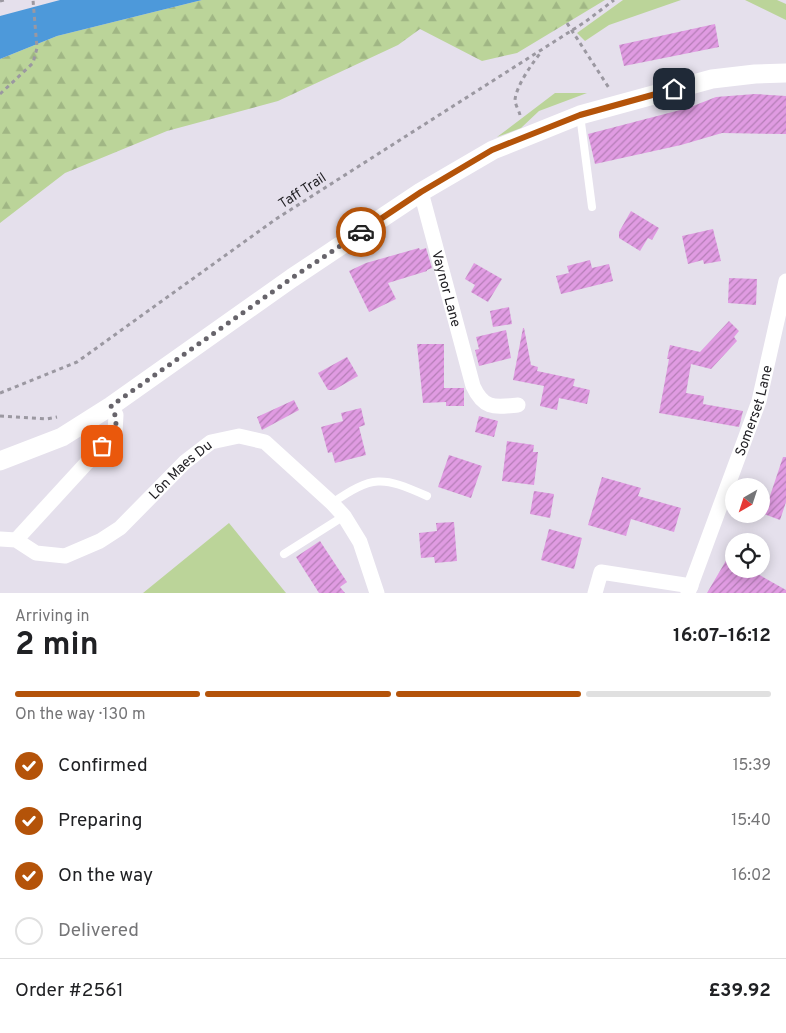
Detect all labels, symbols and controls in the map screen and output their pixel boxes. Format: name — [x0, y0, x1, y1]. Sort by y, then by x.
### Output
pin — [653, 68, 695, 110]
icon: home — [660, 75, 688, 103]
street label: Taff Trail — [276, 170, 330, 213]
courier — [336, 207, 386, 257]
icon: car — [347, 218, 375, 246]
street label: Vaynor Lane — [427, 249, 464, 329]
street label: Somerset Lane — [732, 364, 777, 459]
pin — [81, 425, 123, 467]
icon: bag — [88, 432, 116, 460]
street label: Lôn Maes Du — [146, 437, 216, 504]
north arrow — [725, 478, 770, 522]
map controls — [725, 478, 770, 578]
button: locate — [725, 533, 770, 578]
text: Arriving in — [15, 607, 90, 627]
text: 16:07–16:12 — [673, 624, 771, 648]
text: 2 min — [15, 626, 99, 666]
text: On the way · 130 m — [15, 705, 146, 725]
icon: check — [15, 752, 43, 780]
text: Confirmed — [58, 754, 148, 778]
text: 15:39 — [733, 756, 771, 776]
icon: check — [15, 807, 43, 835]
text: Preparing — [58, 809, 142, 833]
text: 15:40 — [731, 811, 771, 831]
icon: check — [15, 862, 43, 890]
text: On the way — [58, 864, 153, 888]
text: 16:02 — [732, 866, 771, 886]
text: Delivered — [58, 919, 139, 943]
text: Order #2561 — [15, 979, 124, 1003]
text: £39.92 — [709, 979, 771, 1003]

